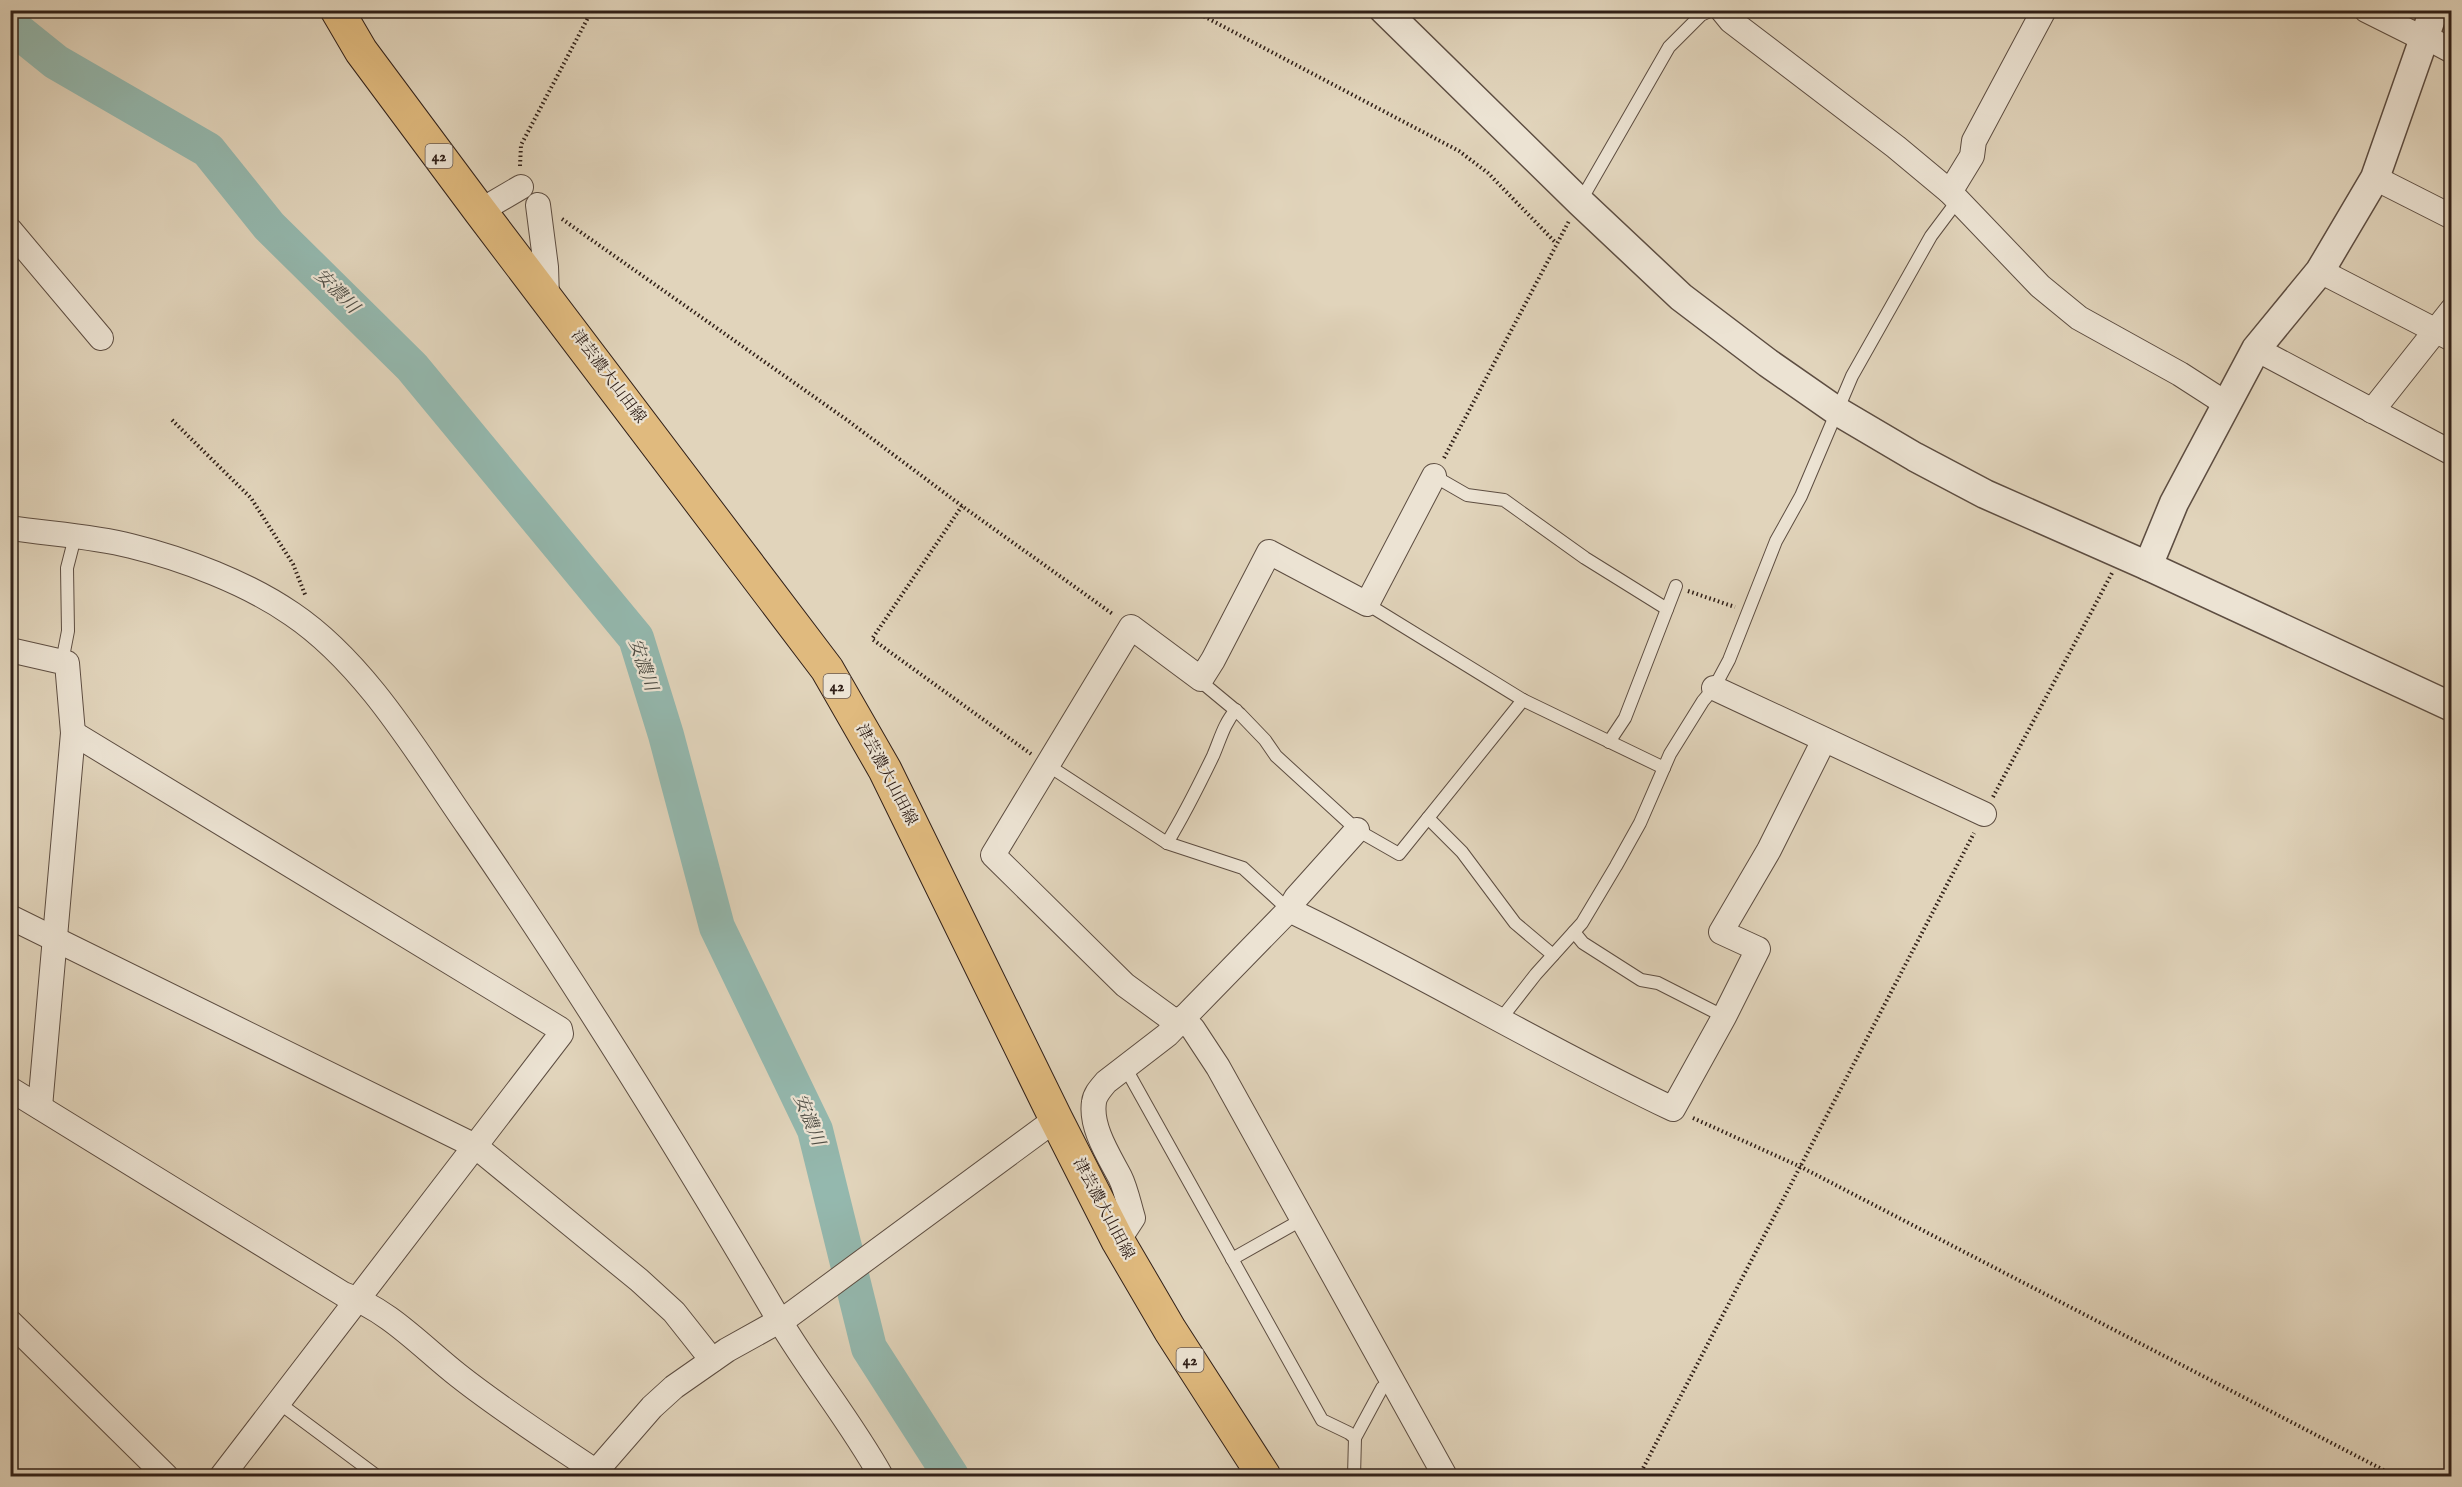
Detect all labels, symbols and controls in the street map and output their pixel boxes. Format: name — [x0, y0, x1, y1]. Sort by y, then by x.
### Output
road number: 42 — [426, 144, 452, 168]
water label: 安濃川 — [309, 265, 365, 321]
street label: 津芸濃大山田線 — [566, 326, 650, 428]
water label: 安濃川 — [622, 636, 662, 696]
road number: 42 — [824, 674, 850, 698]
street label: 津芸濃大山田線 — [851, 721, 921, 829]
water label: 安濃川 — [787, 1091, 830, 1151]
street label: 津芸濃大山田線 — [1068, 1155, 1138, 1263]
road number: 42 — [1176, 1348, 1204, 1372]

